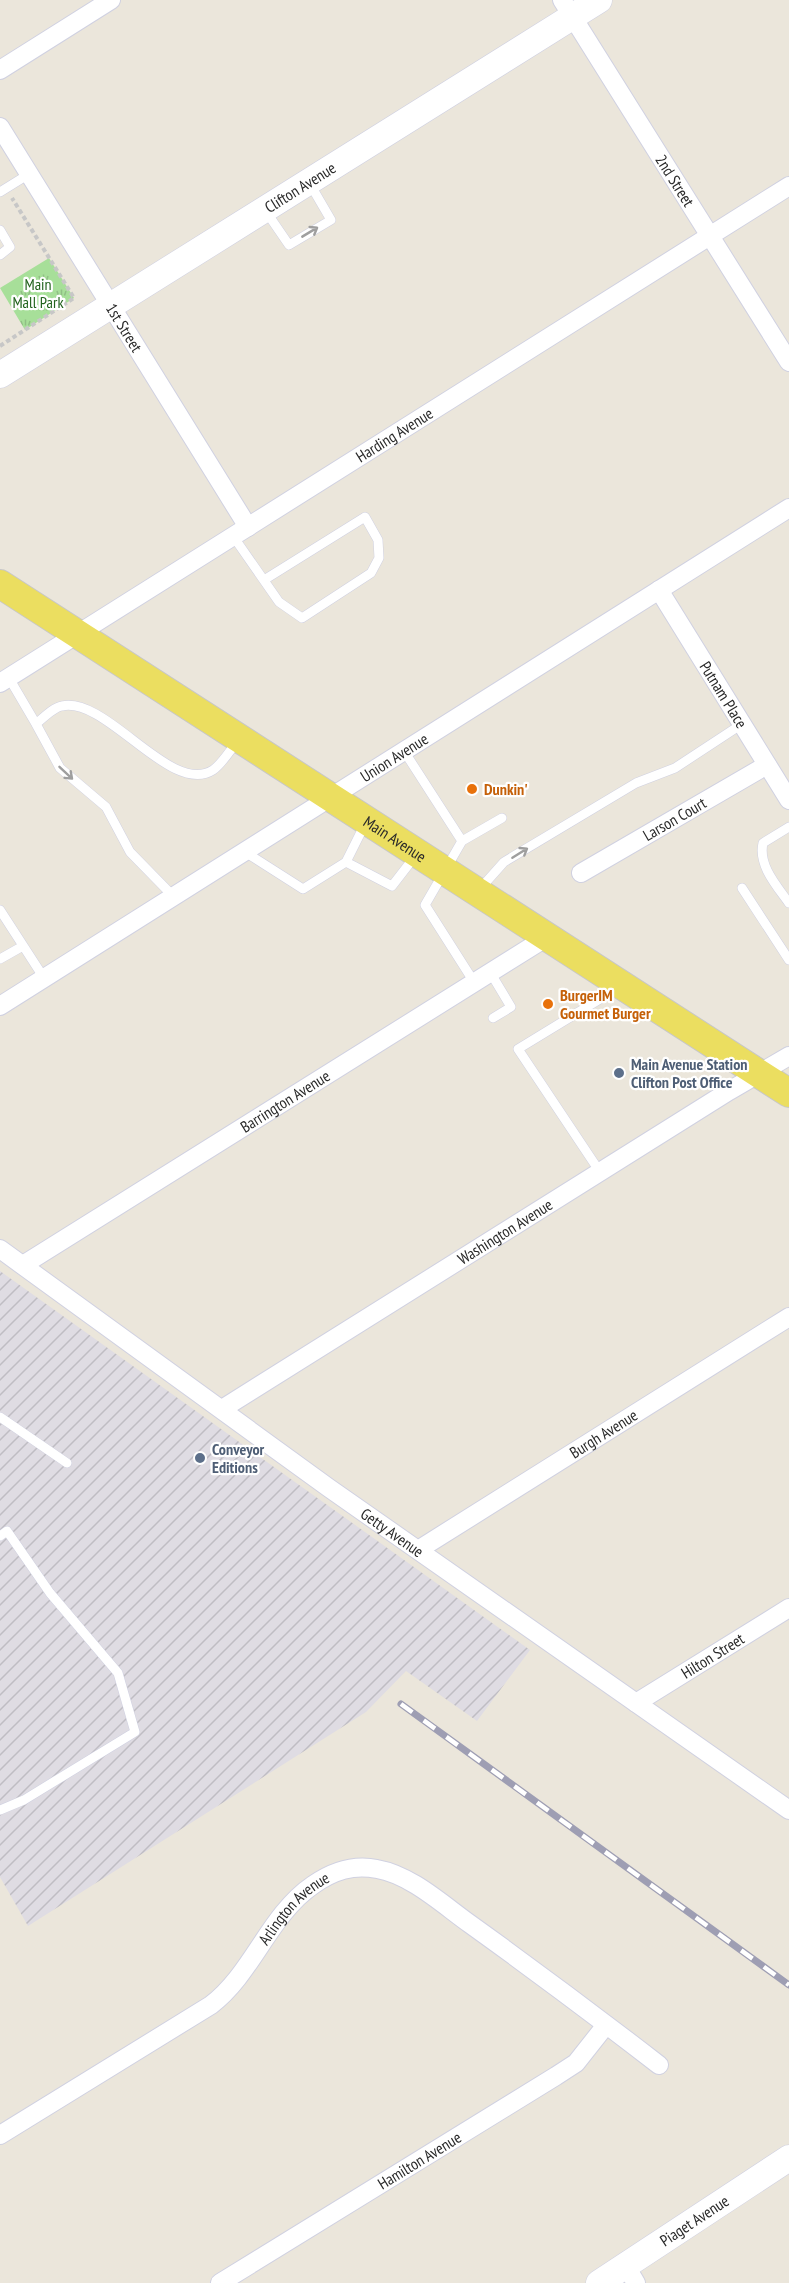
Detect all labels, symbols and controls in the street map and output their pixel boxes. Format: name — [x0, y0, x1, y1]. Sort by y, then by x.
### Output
street label: 2nd Street — [651, 151, 699, 211]
street label: Clifton Avenue — [261, 157, 339, 217]
one-way arrow — [301, 226, 318, 238]
park label: Main Mall Park — [12, 274, 64, 312]
street label: 1st Street — [102, 300, 147, 356]
street label: Harding Avenue — [352, 403, 437, 466]
street label: Putnam Place — [696, 658, 752, 732]
street label: Union Avenue — [356, 728, 432, 786]
one-way arrow — [59, 766, 74, 780]
place label: Dunkin' — [484, 779, 528, 799]
marker: Dunkin' — [465, 782, 479, 796]
street label: Larson Court — [639, 792, 710, 845]
street label: Main Avenue — [360, 811, 430, 866]
one-way arrow — [511, 846, 528, 858]
place label: BurgerIM Gourmet Burger — [560, 985, 651, 1023]
marker: BurgerIM Gourmet Burger — [541, 997, 555, 1011]
place label: Main Avenue Station Clifton Post Office — [631, 1054, 747, 1092]
street label: Barrington Avenue — [236, 1066, 333, 1137]
marker: Main Avenue Station Clifton Post Office — [612, 1066, 626, 1080]
street label: Washington Avenue — [454, 1194, 556, 1269]
street label: Burgh Avenue — [566, 1405, 641, 1462]
place label: Conveyor Editions — [212, 1439, 265, 1477]
marker: Conveyor Editions — [193, 1451, 207, 1465]
street label: Getty Avenue — [357, 1503, 428, 1561]
street label: Hilton Street — [677, 1628, 748, 1683]
street label: Arlington Avenue — [254, 1867, 333, 1949]
street label: Hamilton Avenue — [374, 2127, 465, 2194]
street label: Piaget Avenue — [656, 2190, 733, 2250]

